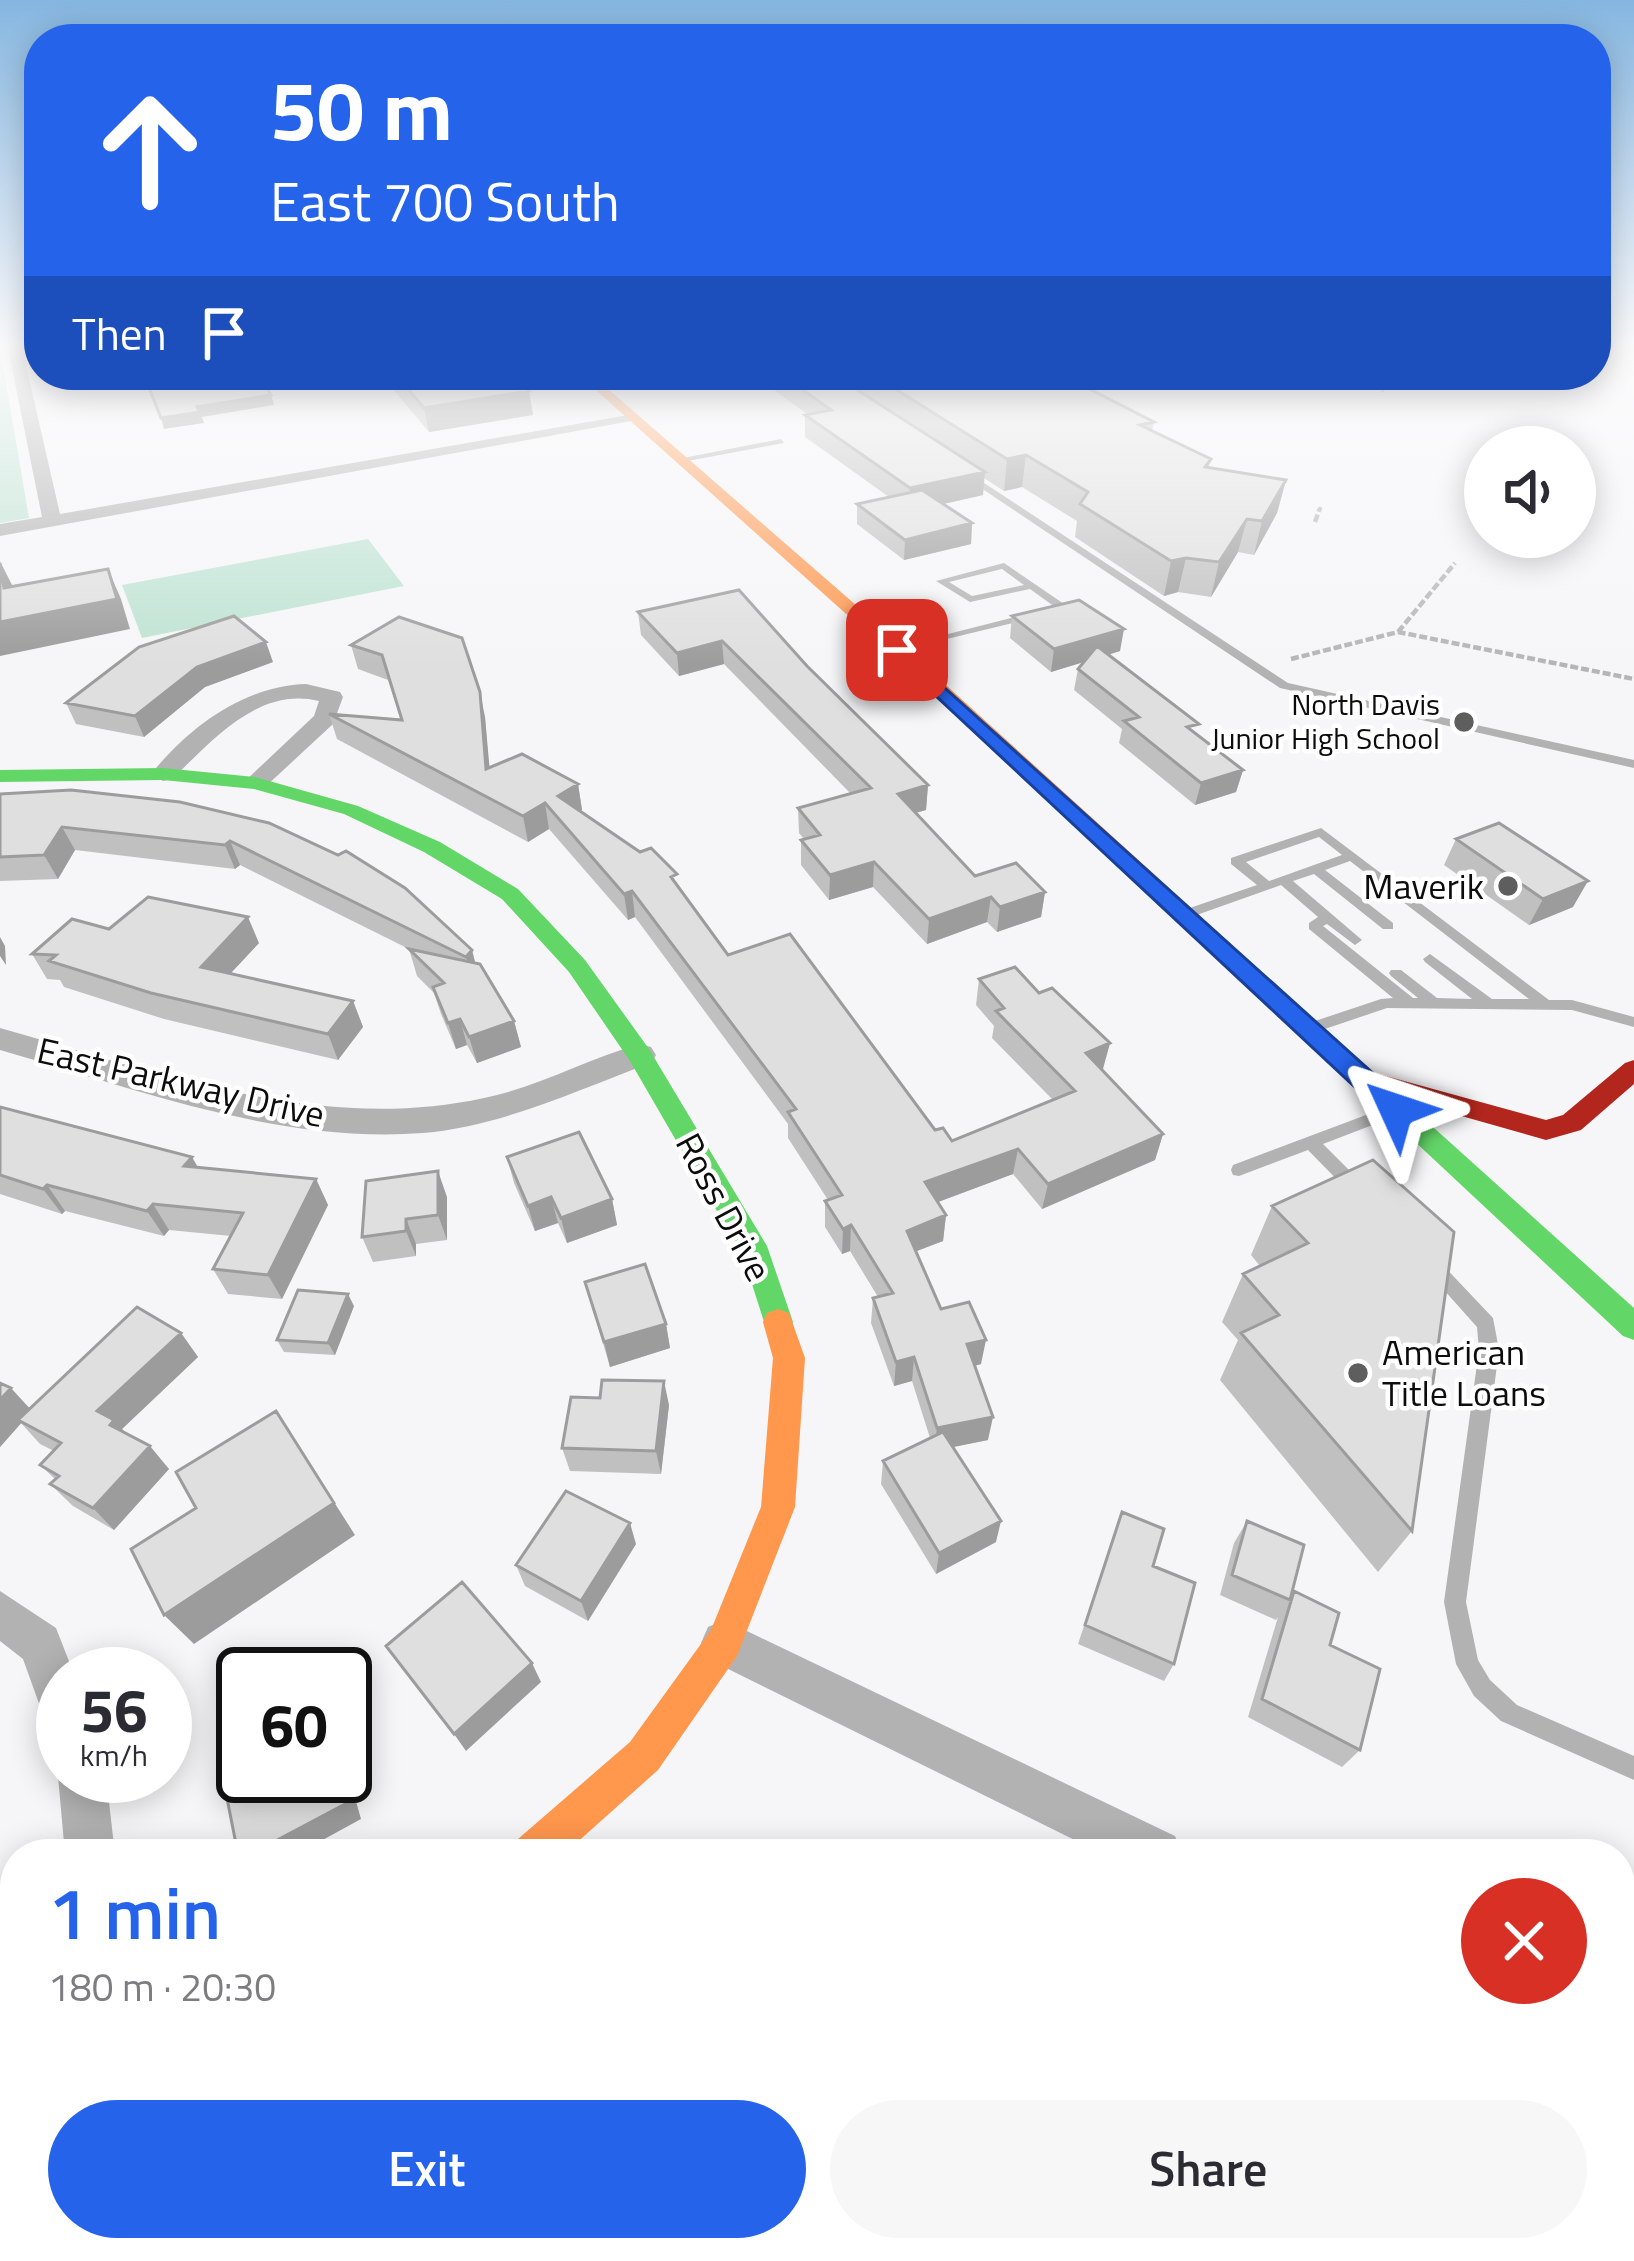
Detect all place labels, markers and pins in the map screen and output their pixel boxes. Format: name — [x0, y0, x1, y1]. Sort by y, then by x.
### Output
pin — [846, 599, 948, 701]
place label: North Davis Junior High School — [1211, 681, 1440, 761]
marker: North Davis Junior High School — [1451, 709, 1477, 735]
place label: Maverik — [1363, 858, 1484, 913]
marker: Maverik — [1495, 873, 1521, 899]
place label: American Title Loans — [1382, 1324, 1546, 1420]
marker: American Title Loans — [1345, 1360, 1371, 1386]

